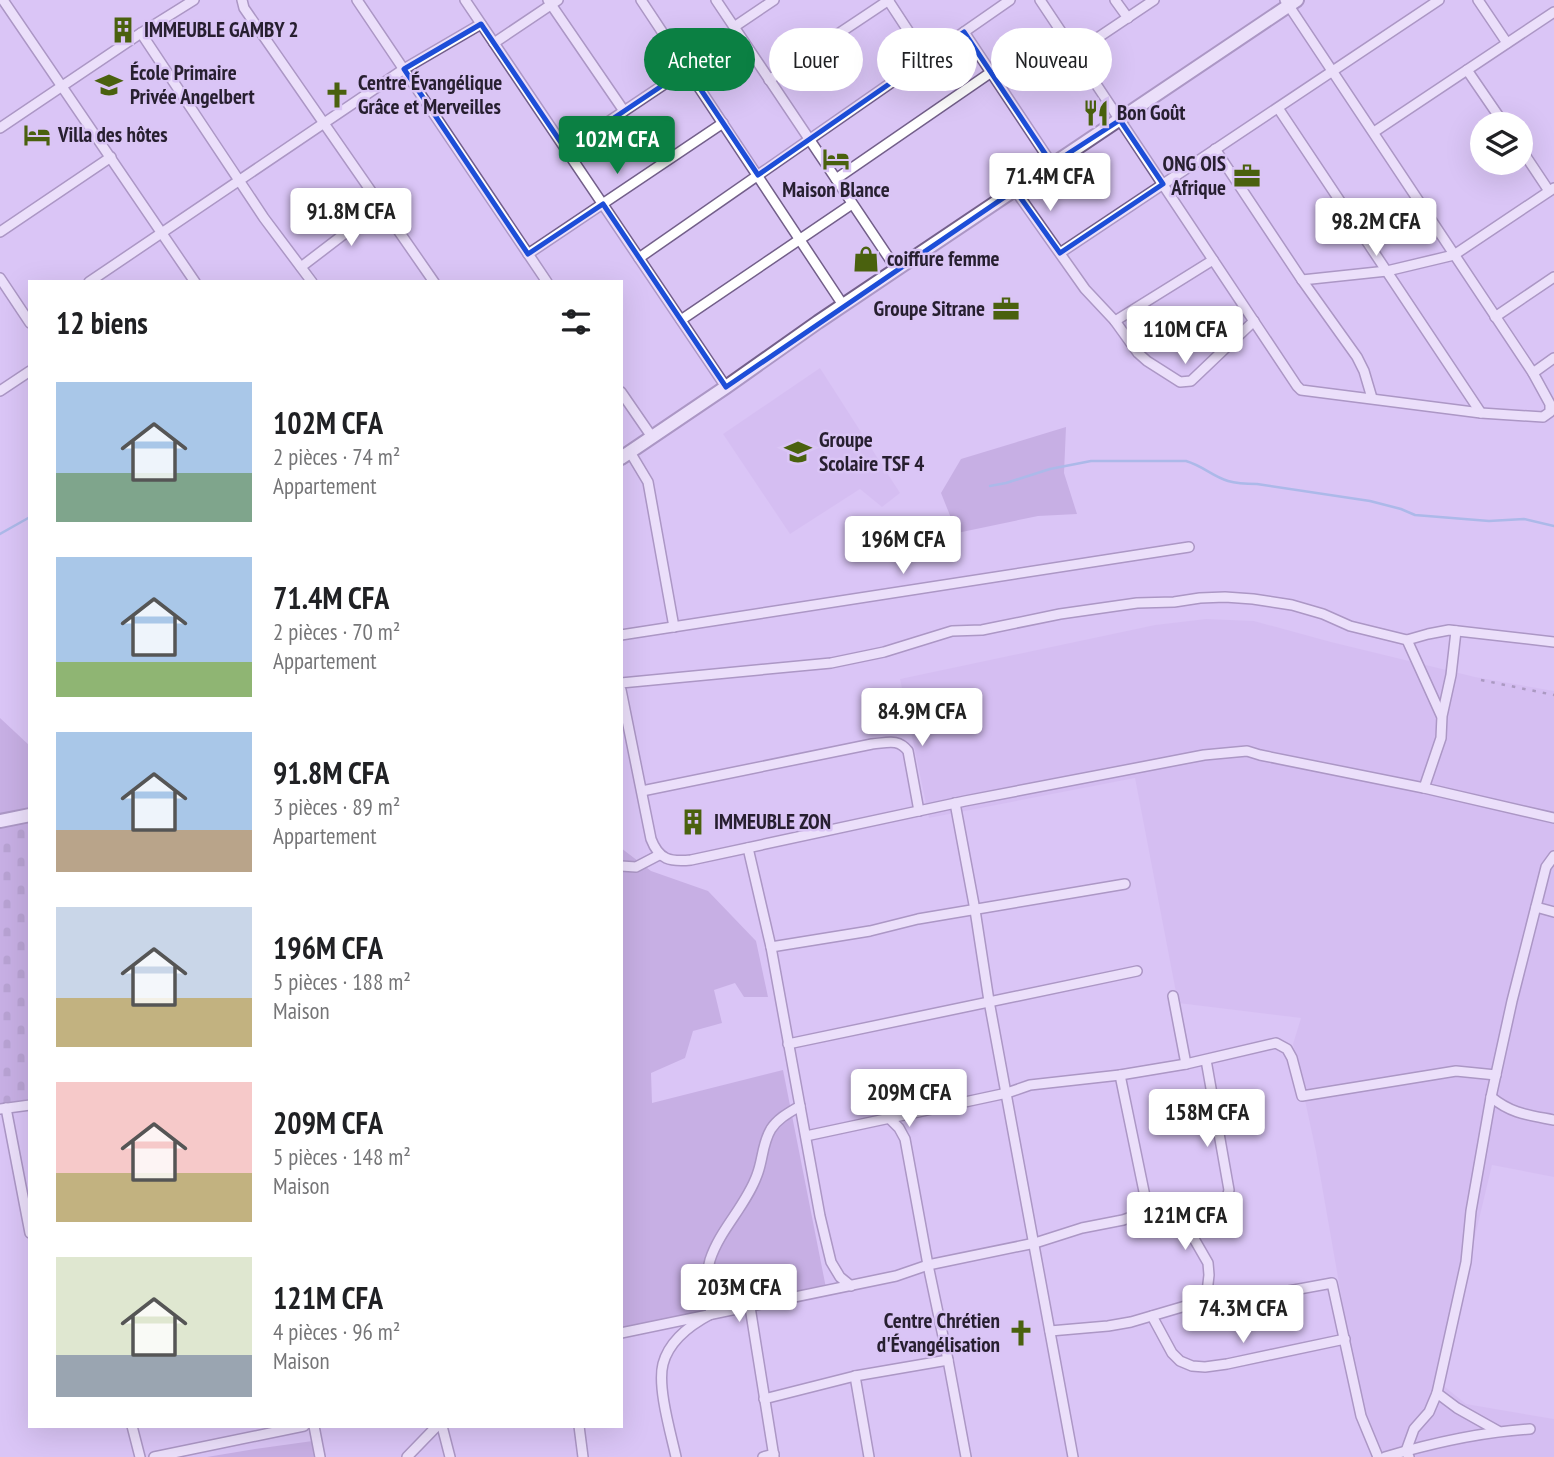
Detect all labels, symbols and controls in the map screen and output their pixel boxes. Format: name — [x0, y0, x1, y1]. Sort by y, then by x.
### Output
building icon: IMMEUBLE GAMBY 2 — [108, 15, 138, 45]
place label: IMMEUBLE GAMBY 2 — [144, 16, 299, 43]
chip: Acheter — [644, 28, 755, 91]
chip: Louer — [769, 28, 863, 91]
chip: Filtres — [877, 28, 977, 91]
chip: Nouveau — [991, 28, 1112, 91]
place label: École Primaire Privée Angelbert — [130, 59, 255, 110]
place label: Centre Évangélique Grâce et Merveilles — [358, 69, 502, 120]
school or university icon: École Primaire Privée Angelbert — [94, 70, 124, 100]
church icon: Centre Évangélique Grâce et Merveilles — [322, 80, 352, 110]
restaurant icon: Bon Goût — [1081, 98, 1111, 128]
place label: Bon Goût — [1117, 99, 1185, 126]
map controls — [1470, 112, 1533, 175]
button: layers — [1470, 112, 1533, 175]
pin: 102M CFA — [545, 116, 689, 176]
hotel icon: Villa des hôtes — [22, 120, 52, 150]
place label: Villa des hôtes — [57, 121, 168, 148]
text: 102M CFA — [575, 124, 659, 153]
hotel icon: Maison Blance — [821, 144, 851, 174]
place label: ONG OIS Afrique — [1163, 150, 1226, 201]
pin: 71.4M CFA — [970, 154, 1130, 213]
text: 71.4M CFA — [1005, 161, 1095, 190]
office icon: ONG OIS Afrique — [1232, 161, 1262, 191]
place label: Maison Blance — [782, 176, 890, 203]
pin: 91.8M CFA — [271, 188, 431, 248]
text: 91.8M CFA — [306, 196, 396, 225]
pin: 98.2M CFA — [1296, 198, 1456, 258]
text: 98.2M CFA — [1331, 206, 1421, 235]
shop icon: coiffure femme — [851, 244, 881, 274]
place label: coiffure femme — [887, 245, 1000, 272]
office icon: Groupe Sitrane — [991, 294, 1021, 324]
place label: Groupe Sitrane — [874, 295, 985, 322]
text: 12 biens — [56, 303, 148, 342]
icon: filters — [557, 303, 595, 341]
pin: 110M CFA — [1113, 306, 1257, 366]
text: 110M CFA — [1143, 314, 1227, 343]
text: 102M CFA — [273, 403, 383, 442]
icon: home — [112, 410, 196, 494]
place label: Groupe Scolaire TSF 4 — [819, 426, 924, 477]
school or university icon: Groupe Scolaire TSF 4 — [783, 437, 813, 467]
text: 2 pièces · 74 m² — [273, 442, 400, 471]
text: Appartement — [273, 471, 376, 500]
pin: 196M CFA — [831, 516, 975, 576]
text: 196M CFA — [861, 524, 945, 553]
text: 71.4M CFA — [273, 578, 389, 617]
icon: home — [112, 585, 196, 669]
text: 2 pièces · 70 m² — [273, 617, 400, 646]
text: Appartement — [273, 646, 376, 675]
pin: 84.9M CFA — [842, 688, 1002, 748]
text: 84.9M CFA — [877, 696, 967, 725]
text: 91.8M CFA — [273, 753, 389, 792]
icon: home — [112, 760, 196, 844]
text: 3 pièces · 89 m² — [273, 792, 400, 821]
building icon: IMMEUBLE ZON — [678, 807, 708, 837]
place label: IMMEUBLE ZON — [714, 808, 831, 835]
text: Appartement — [273, 821, 376, 850]
text: 196M CFA — [273, 928, 383, 967]
icon: home — [112, 935, 196, 1019]
text: 5 pièces · 188 m² — [273, 967, 411, 996]
text: Maison — [273, 996, 330, 1025]
pin: 209M CFA — [837, 1070, 981, 1129]
text: 209M CFA — [867, 1077, 951, 1106]
pin: 158M CFA — [1135, 1090, 1279, 1149]
text: 158M CFA — [1165, 1097, 1249, 1126]
text: 209M CFA — [273, 1103, 383, 1142]
icon: home — [112, 1110, 196, 1194]
text: 5 pièces · 148 m² — [273, 1142, 411, 1171]
text: Maison — [273, 1171, 330, 1200]
pin: 121M CFA — [1113, 1192, 1257, 1252]
text: 121M CFA — [1143, 1200, 1227, 1229]
pin: 203M CFA — [667, 1264, 811, 1324]
text: 203M CFA — [697, 1272, 781, 1301]
text: 121M CFA — [273, 1278, 383, 1317]
icon: home — [112, 1285, 196, 1369]
pin: 74.3M CFA — [1163, 1286, 1323, 1345]
text: 74.3M CFA — [1198, 1293, 1288, 1322]
place label: Centre Chrétien d'Évangélisation — [877, 1307, 1000, 1358]
text: 4 pièces · 96 m² — [273, 1317, 400, 1346]
church icon: Centre Chrétien d'Évangélisation — [1006, 1318, 1036, 1348]
text: Maison — [273, 1346, 330, 1375]

